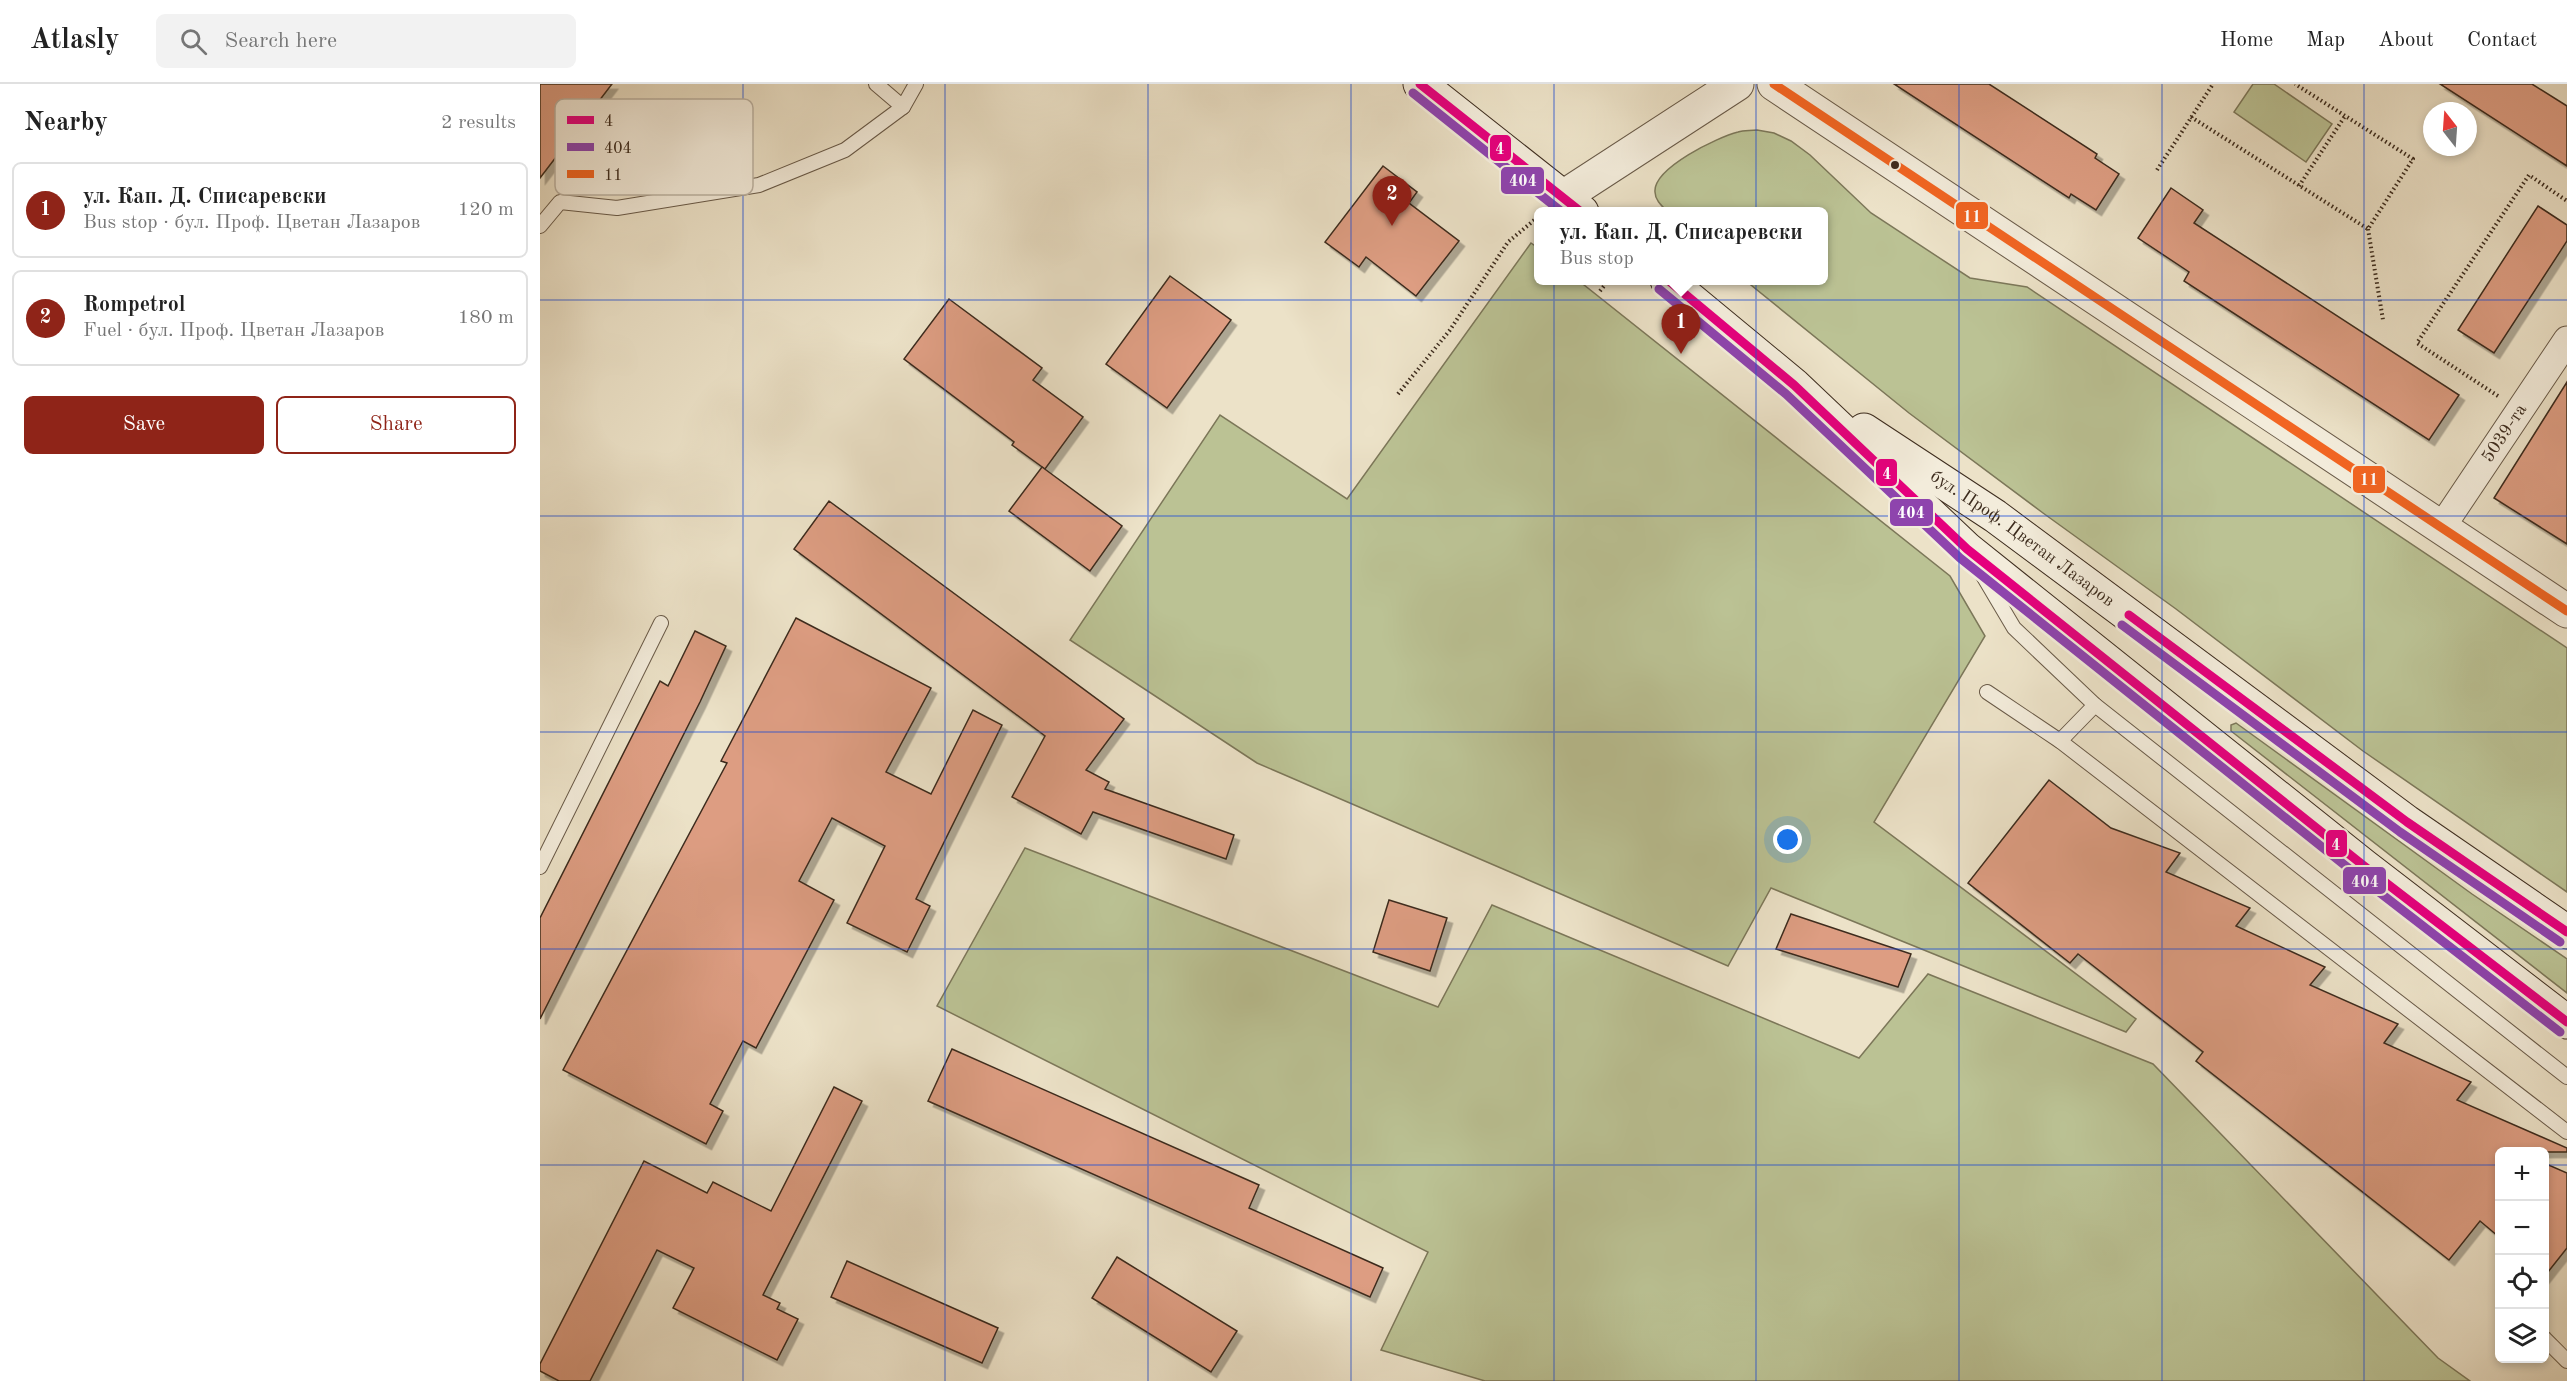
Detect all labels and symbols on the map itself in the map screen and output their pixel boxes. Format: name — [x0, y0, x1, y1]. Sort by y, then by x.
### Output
legend — [555, 99, 753, 195]
north arrow — [2423, 102, 2477, 156]
text: 4 — [604, 114, 613, 130]
line badge: 4 — [1489, 134, 1512, 162]
text: 404 — [604, 141, 632, 157]
text: 4 — [1495, 142, 1505, 158]
unlabelled marker — [1889, 159, 1901, 171]
line badge: 404 — [1500, 166, 1545, 195]
text: 11 — [604, 168, 623, 184]
text: 404 — [1509, 174, 1537, 190]
pin: 2 — [1372, 176, 1412, 226]
line badge: 11 — [1955, 201, 1989, 230]
text: 11 — [1963, 210, 1981, 226]
pin: 1 — [1662, 304, 1700, 354]
street label: 5039-та — [2479, 401, 2530, 466]
line badge: 4 — [1875, 458, 1898, 487]
line badge: 11 — [2352, 465, 2386, 494]
text: 4 — [1882, 467, 1892, 483]
street label: бул. Проф. Цветан Лазаров — [1927, 467, 2118, 610]
text: 11 — [2360, 473, 2378, 489]
line badge: 404 — [1889, 498, 1934, 527]
text: 404 — [1897, 506, 1925, 522]
your location — [1773, 825, 1802, 854]
line badge: 4 — [2325, 829, 2348, 858]
text: 4 — [2331, 838, 2341, 854]
line badge: 404 — [2342, 866, 2387, 895]
text: 404 — [2351, 875, 2379, 891]

